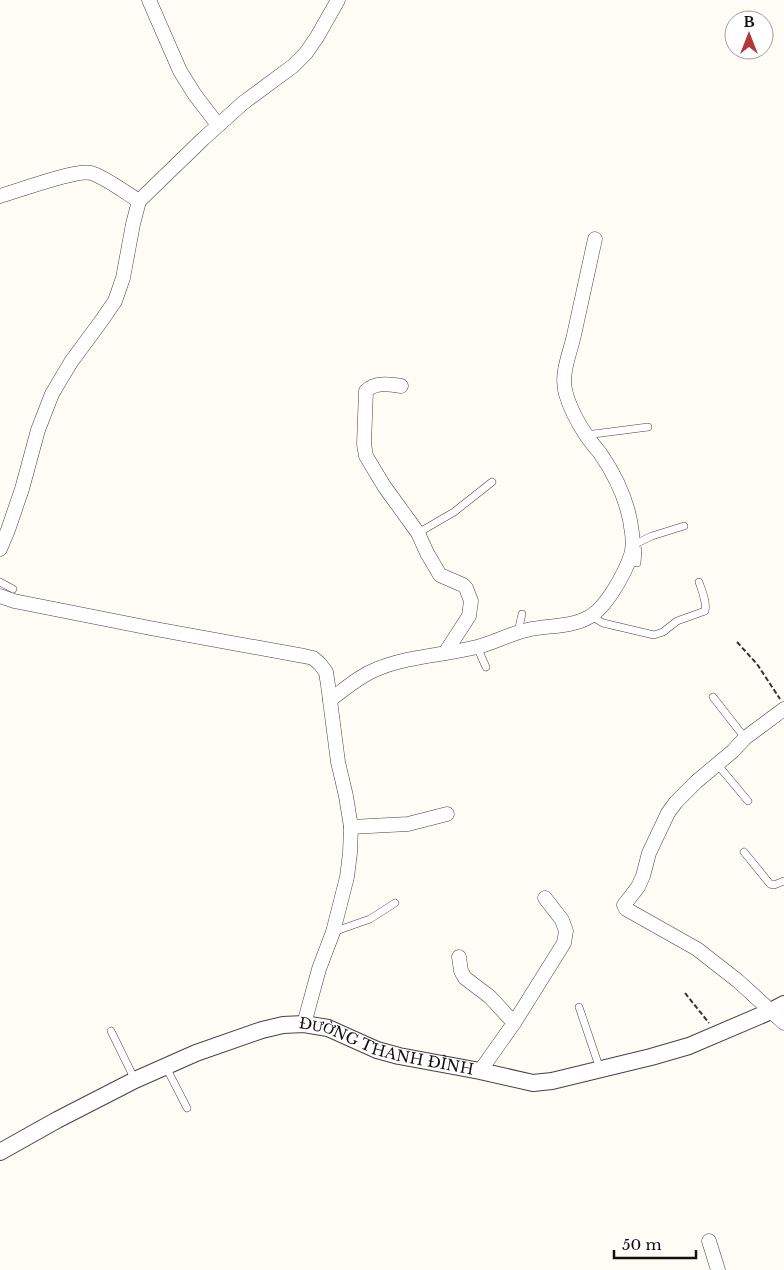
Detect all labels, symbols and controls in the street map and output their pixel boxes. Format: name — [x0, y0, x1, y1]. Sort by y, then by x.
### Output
north arrow — [724, 10, 774, 60]
text: B — [743, 13, 755, 31]
street label: ĐƯỜNG THANH ĐÌNH — [298, 1013, 475, 1079]
scale bar — [614, 1228, 696, 1260]
text: 50 m — [622, 1235, 662, 1254]

